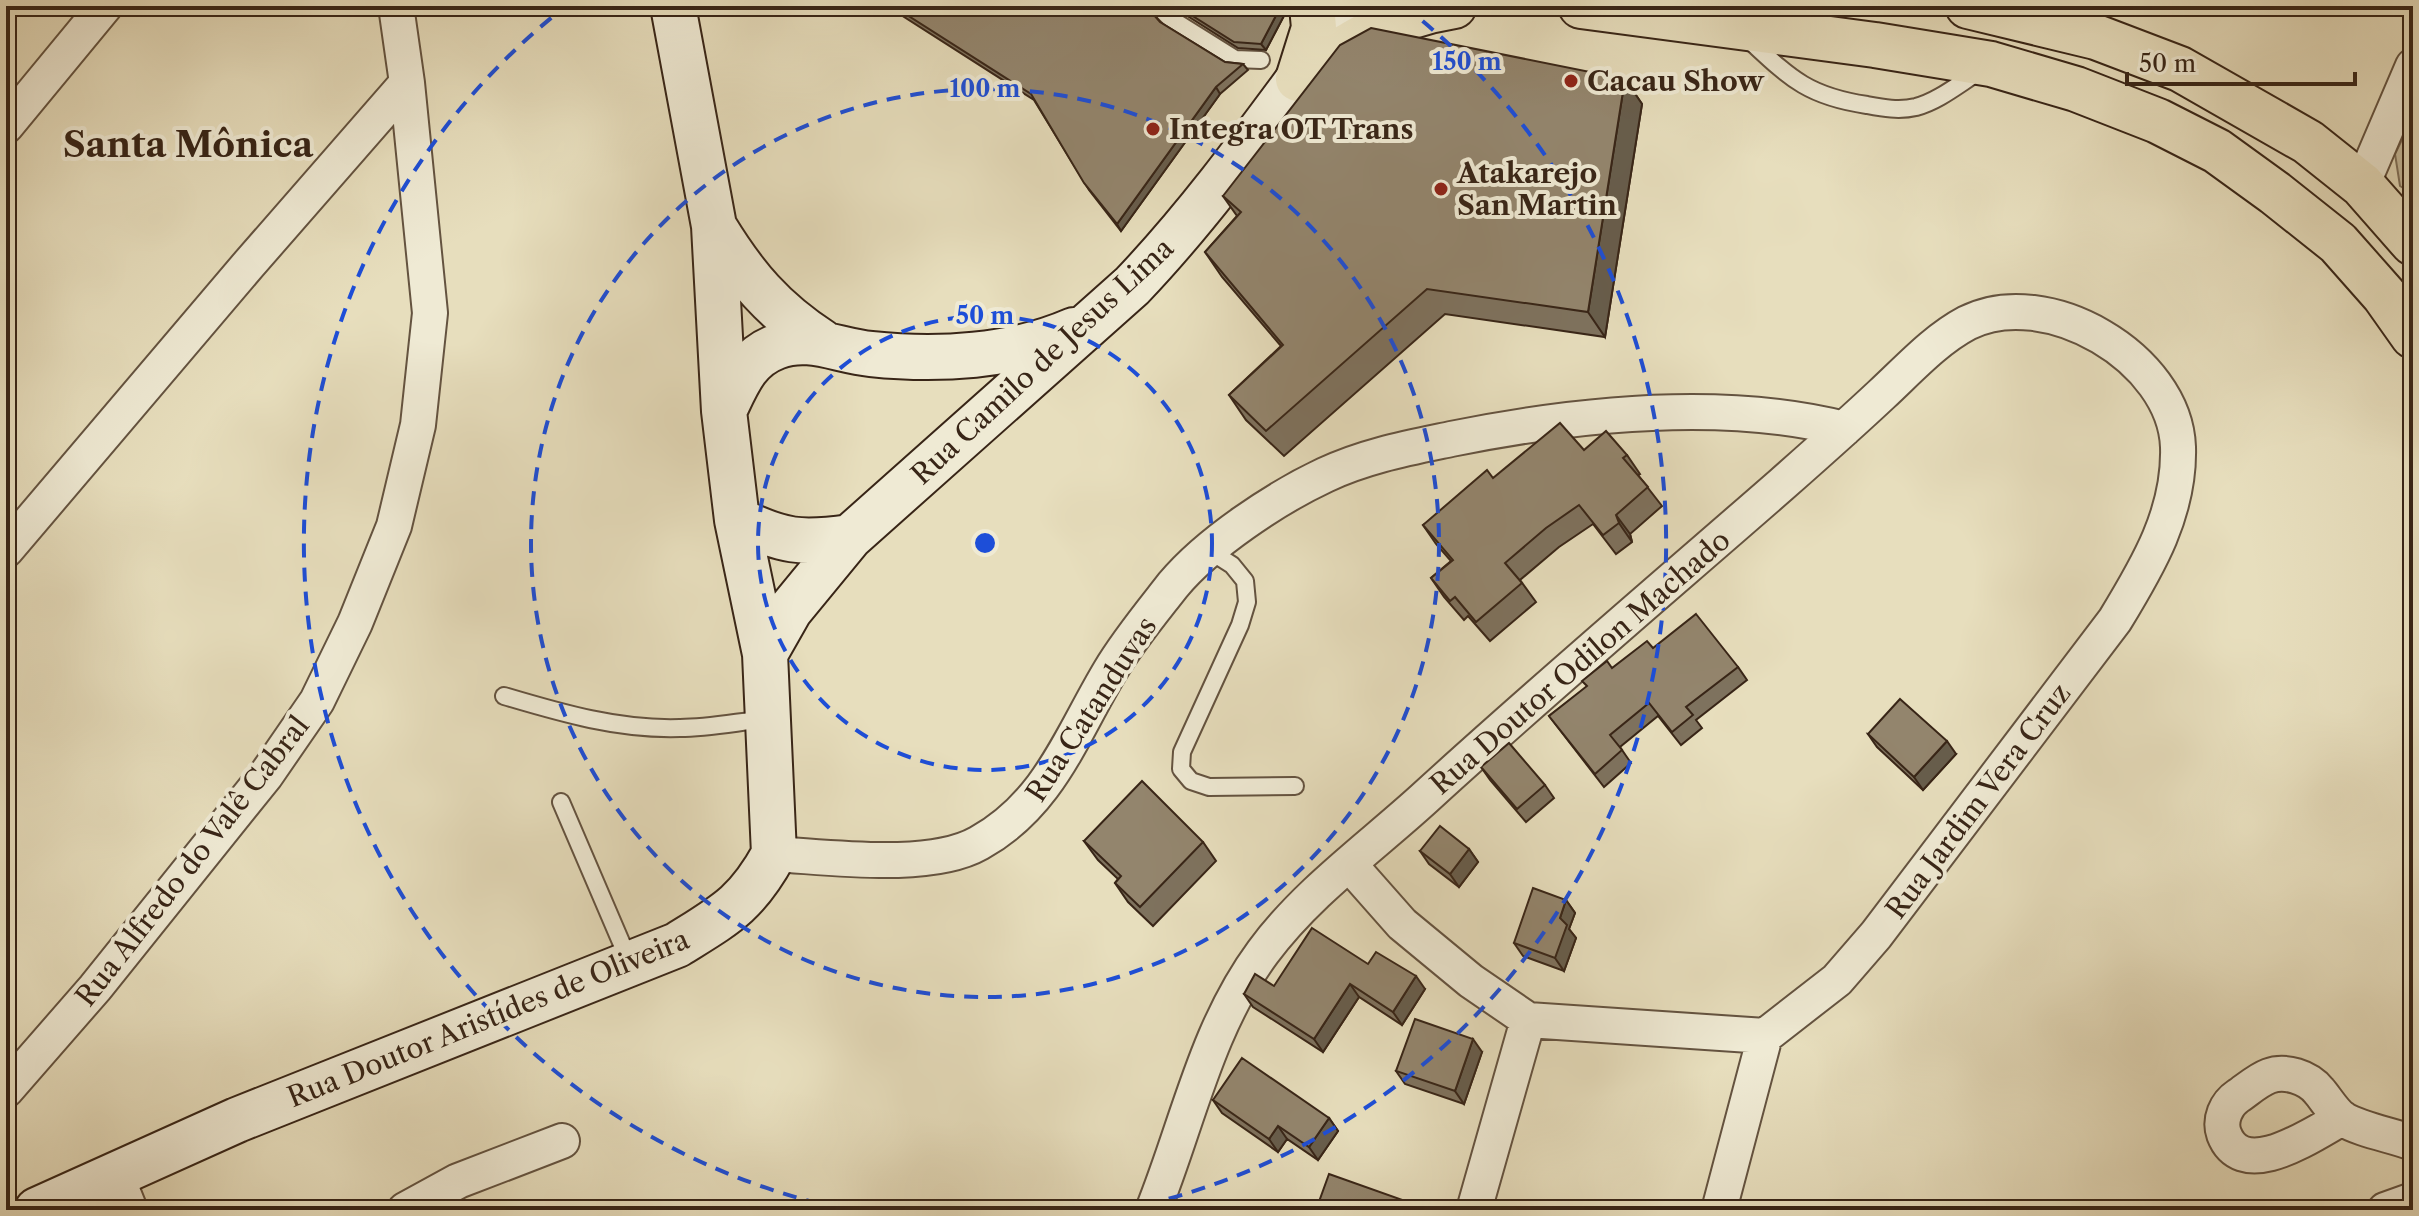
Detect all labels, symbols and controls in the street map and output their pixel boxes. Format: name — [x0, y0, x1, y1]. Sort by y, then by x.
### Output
scale bar — [2127, 36, 2355, 86]
text: 150 m — [1432, 47, 1502, 76]
text: 50 m — [2139, 49, 2196, 78]
place label: Cacau Show — [1587, 64, 1765, 98]
marker: Cacau Show — [1562, 72, 1580, 90]
text: 100 m — [949, 74, 1021, 103]
place label: Integra OT Trans — [1169, 112, 1414, 146]
marker: Integra OT Trans — [1144, 120, 1162, 138]
district label: Santa Mônica — [63, 122, 314, 166]
place label: Atakarejo San Martin — [1456, 156, 1617, 222]
marker: Atakarejo San Martin — [1432, 180, 1450, 198]
street label: Rua Camilo de Jesus Lima — [904, 231, 1180, 491]
text: 50 m — [956, 301, 1014, 330]
street label: Rua Doutor Odilon Machado — [1423, 523, 1737, 801]
centre of rings — [971, 529, 999, 557]
street label: Rua Catanduvas — [1019, 610, 1163, 808]
street label: Rua Jardim Vera Cruz — [1879, 677, 2077, 925]
street label: Rua Alfredo do Valê Cabral — [68, 709, 316, 1013]
street label: Rua Doutor Aristídes de Oliveira — [282, 922, 694, 1114]

